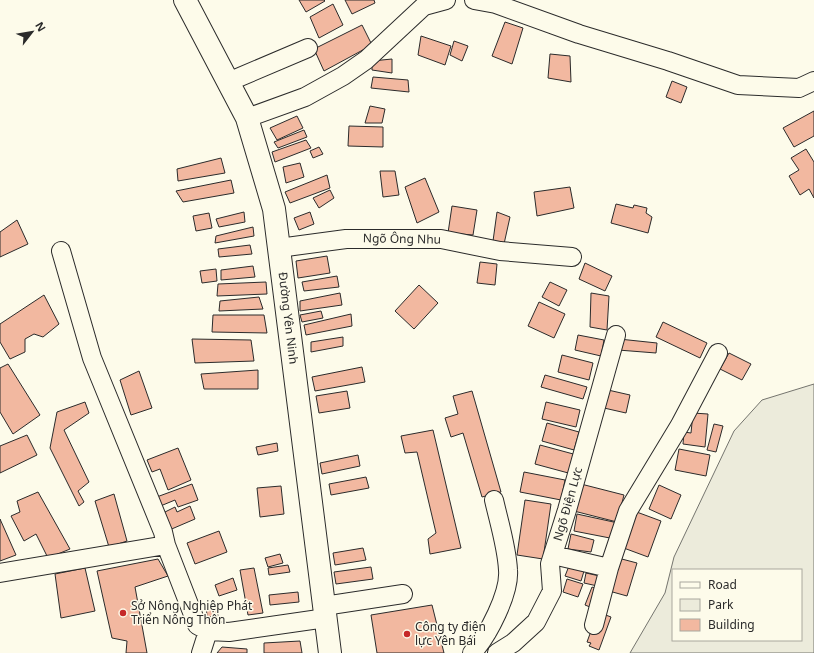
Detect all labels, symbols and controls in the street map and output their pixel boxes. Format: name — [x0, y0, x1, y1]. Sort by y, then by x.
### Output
north arrow — [12, 12, 52, 52]
text: N — [32, 19, 50, 34]
street label: Ngõ Ông Nhu — [363, 229, 441, 248]
street label: Đường Yên Ninh — [274, 271, 303, 365]
street label: Ngõ Điện Lực — [549, 465, 586, 543]
legend — [672, 569, 802, 641]
text: Road — [708, 576, 737, 593]
text: Park — [708, 596, 734, 613]
place label: Sở Nông Nghiệp Phát Triển Nông Thôn — [131, 597, 253, 628]
marker: Sở Nông Nghiệp Phát Triển Nông Thôn — [118, 608, 128, 618]
text: Building — [708, 616, 755, 633]
place label: Công ty điện lực Yên Bái — [415, 618, 486, 649]
marker: Công ty điện lực Yên Bái — [402, 629, 412, 639]

